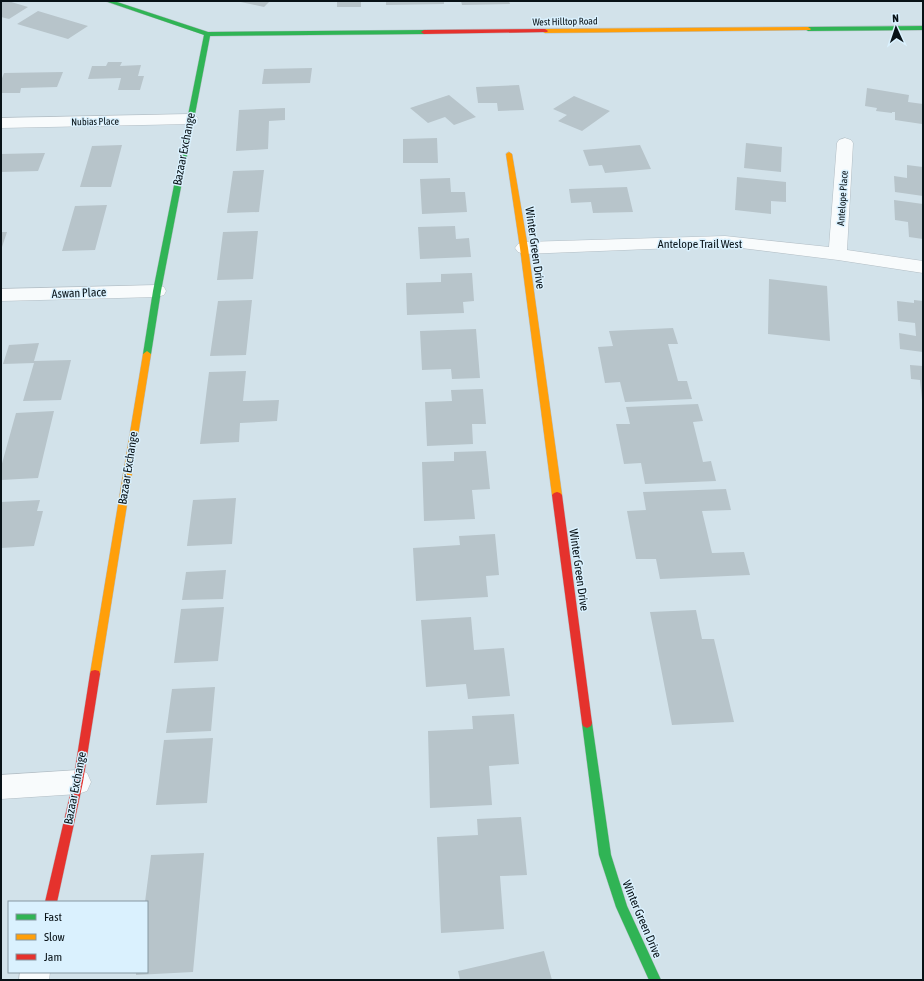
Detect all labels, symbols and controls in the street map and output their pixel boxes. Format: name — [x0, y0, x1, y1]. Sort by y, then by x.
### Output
north arrow — [876, 8, 916, 48]
text: N — [892, 12, 899, 24]
street label: West Hilltop Road — [532, 15, 598, 28]
street label: Bazaar Exchange — [170, 111, 198, 187]
street label: Nubias Place — [71, 116, 119, 127]
street label: Antelope Place — [835, 170, 850, 226]
street label: Winter Green Drive — [522, 206, 548, 290]
street label: Antelope Trail West — [658, 237, 743, 251]
street label: Aswan Place — [51, 285, 107, 301]
street label: Bazaar Exchange — [115, 430, 141, 506]
street label: Winter Green Drive — [566, 528, 592, 612]
street label: Bazaar Exchange — [61, 750, 89, 826]
street label: Winter Green Drive — [619, 878, 665, 960]
legend — [8, 901, 148, 973]
text: Fast — [44, 910, 62, 924]
text: Slow — [44, 930, 65, 944]
text: Jam — [44, 950, 62, 964]

